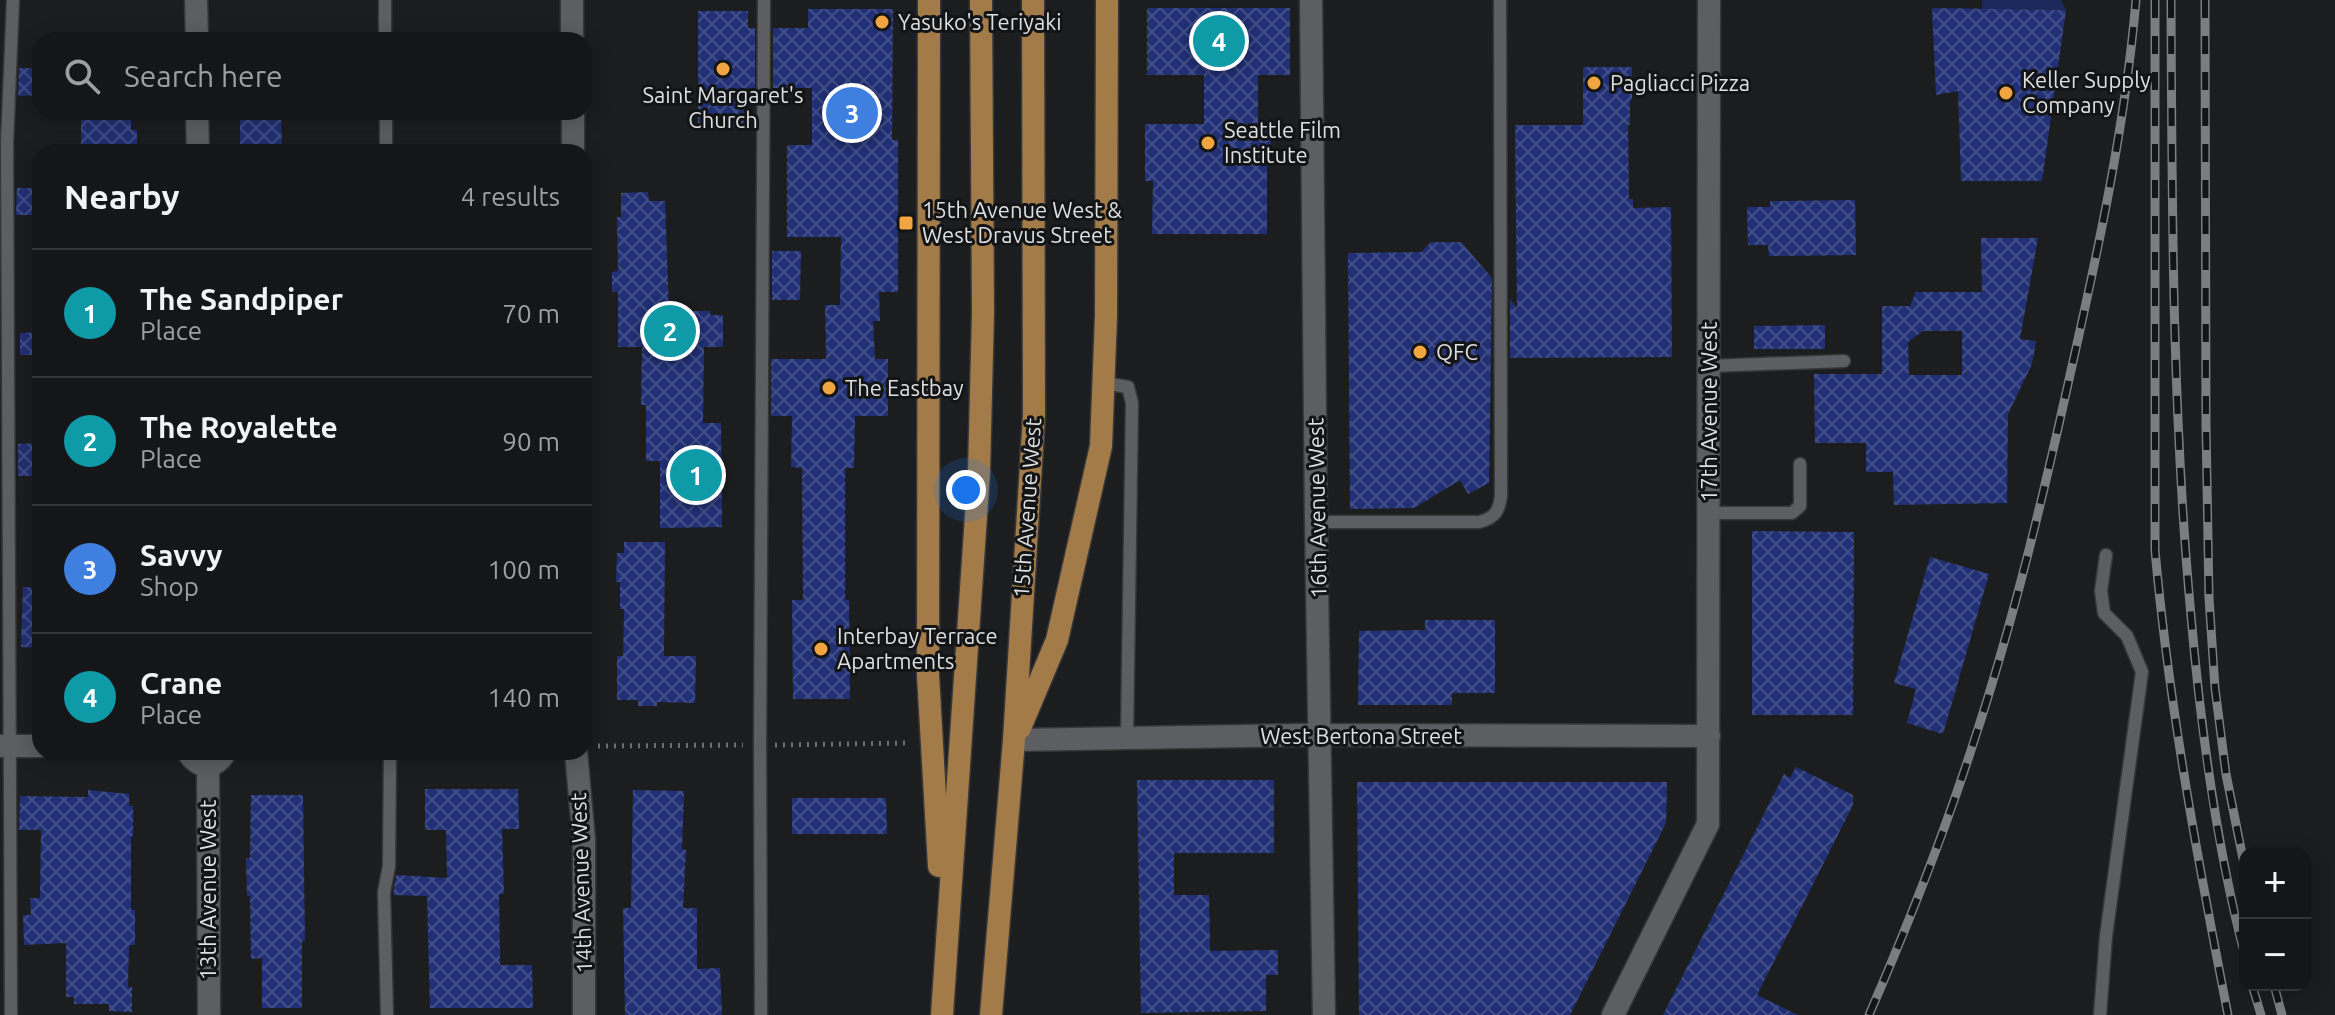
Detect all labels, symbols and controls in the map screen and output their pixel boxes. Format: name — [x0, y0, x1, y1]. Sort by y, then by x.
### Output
place label: Yasuko's Teriyaki — [898, 9, 1062, 34]
pin: 4 — [1193, 11, 1245, 71]
marker: Yasuko's Teriyaki — [873, 13, 891, 31]
search box — [32, 32, 592, 120]
icon: search — [60, 54, 104, 98]
text: Search here — [124, 59, 283, 93]
marker: Saint Margaret's Church — [714, 60, 732, 78]
place label: Keller Supply Company — [2022, 67, 2151, 117]
place label: Pagliacci Pizza — [1610, 70, 1750, 95]
marker: Pagliacci Pizza — [1585, 74, 1603, 92]
place label: Saint Margaret's Church — [642, 82, 804, 132]
pin: 3 — [826, 83, 878, 143]
marker: Keller Supply Company — [1997, 84, 2015, 102]
place label: Seattle Film Institute — [1224, 117, 1341, 167]
marker: Seattle Film Institute — [1199, 134, 1217, 152]
text: Nearby — [64, 177, 179, 215]
text: 4 results — [461, 182, 560, 211]
place label: 15th Avenue West & West Dravus Street — [922, 197, 1123, 247]
marker: 15th Avenue West & West Dravus Street — [897, 214, 915, 232]
text: The Sandpiper — [140, 282, 343, 316]
text: 1 — [83, 299, 97, 328]
text: 70 m — [502, 299, 560, 328]
pin: 2 — [644, 301, 696, 361]
text: Place — [140, 316, 202, 345]
street label: 17th Avenue West — [1696, 321, 1721, 502]
place label: QFC — [1436, 339, 1478, 364]
marker: QFC — [1411, 343, 1429, 361]
place label: The Eastbay — [845, 375, 964, 400]
marker: The Eastbay — [820, 379, 838, 397]
text: The Royalette — [140, 410, 338, 444]
street label: 15th Avenue West — [1008, 417, 1045, 599]
street label: 16th Avenue West — [1302, 417, 1331, 599]
text: 2 — [83, 427, 97, 456]
text: 90 m — [502, 427, 560, 456]
text: Place — [140, 444, 202, 473]
pin: 1 — [670, 445, 722, 505]
your location — [946, 470, 986, 510]
text: Savvy — [140, 538, 223, 572]
text: 3 — [83, 555, 97, 584]
text: 100 m — [488, 555, 560, 584]
text: Shop — [140, 572, 199, 601]
place label: Interbay Terrace Apartments — [837, 623, 998, 673]
marker: Interbay Terrace Apartments — [812, 640, 830, 658]
text: Crane — [140, 666, 222, 700]
text: 4 — [83, 683, 97, 712]
text: 140 m — [488, 683, 560, 712]
text: Place — [140, 700, 202, 729]
street label: West Bertona Street — [1260, 723, 1462, 748]
street label: 14th Avenue West — [565, 792, 596, 974]
street label: 13th Avenue West — [195, 799, 220, 980]
map controls — [2239, 847, 2311, 991]
button: + — [2239, 847, 2311, 919]
button: − — [2239, 919, 2311, 991]

